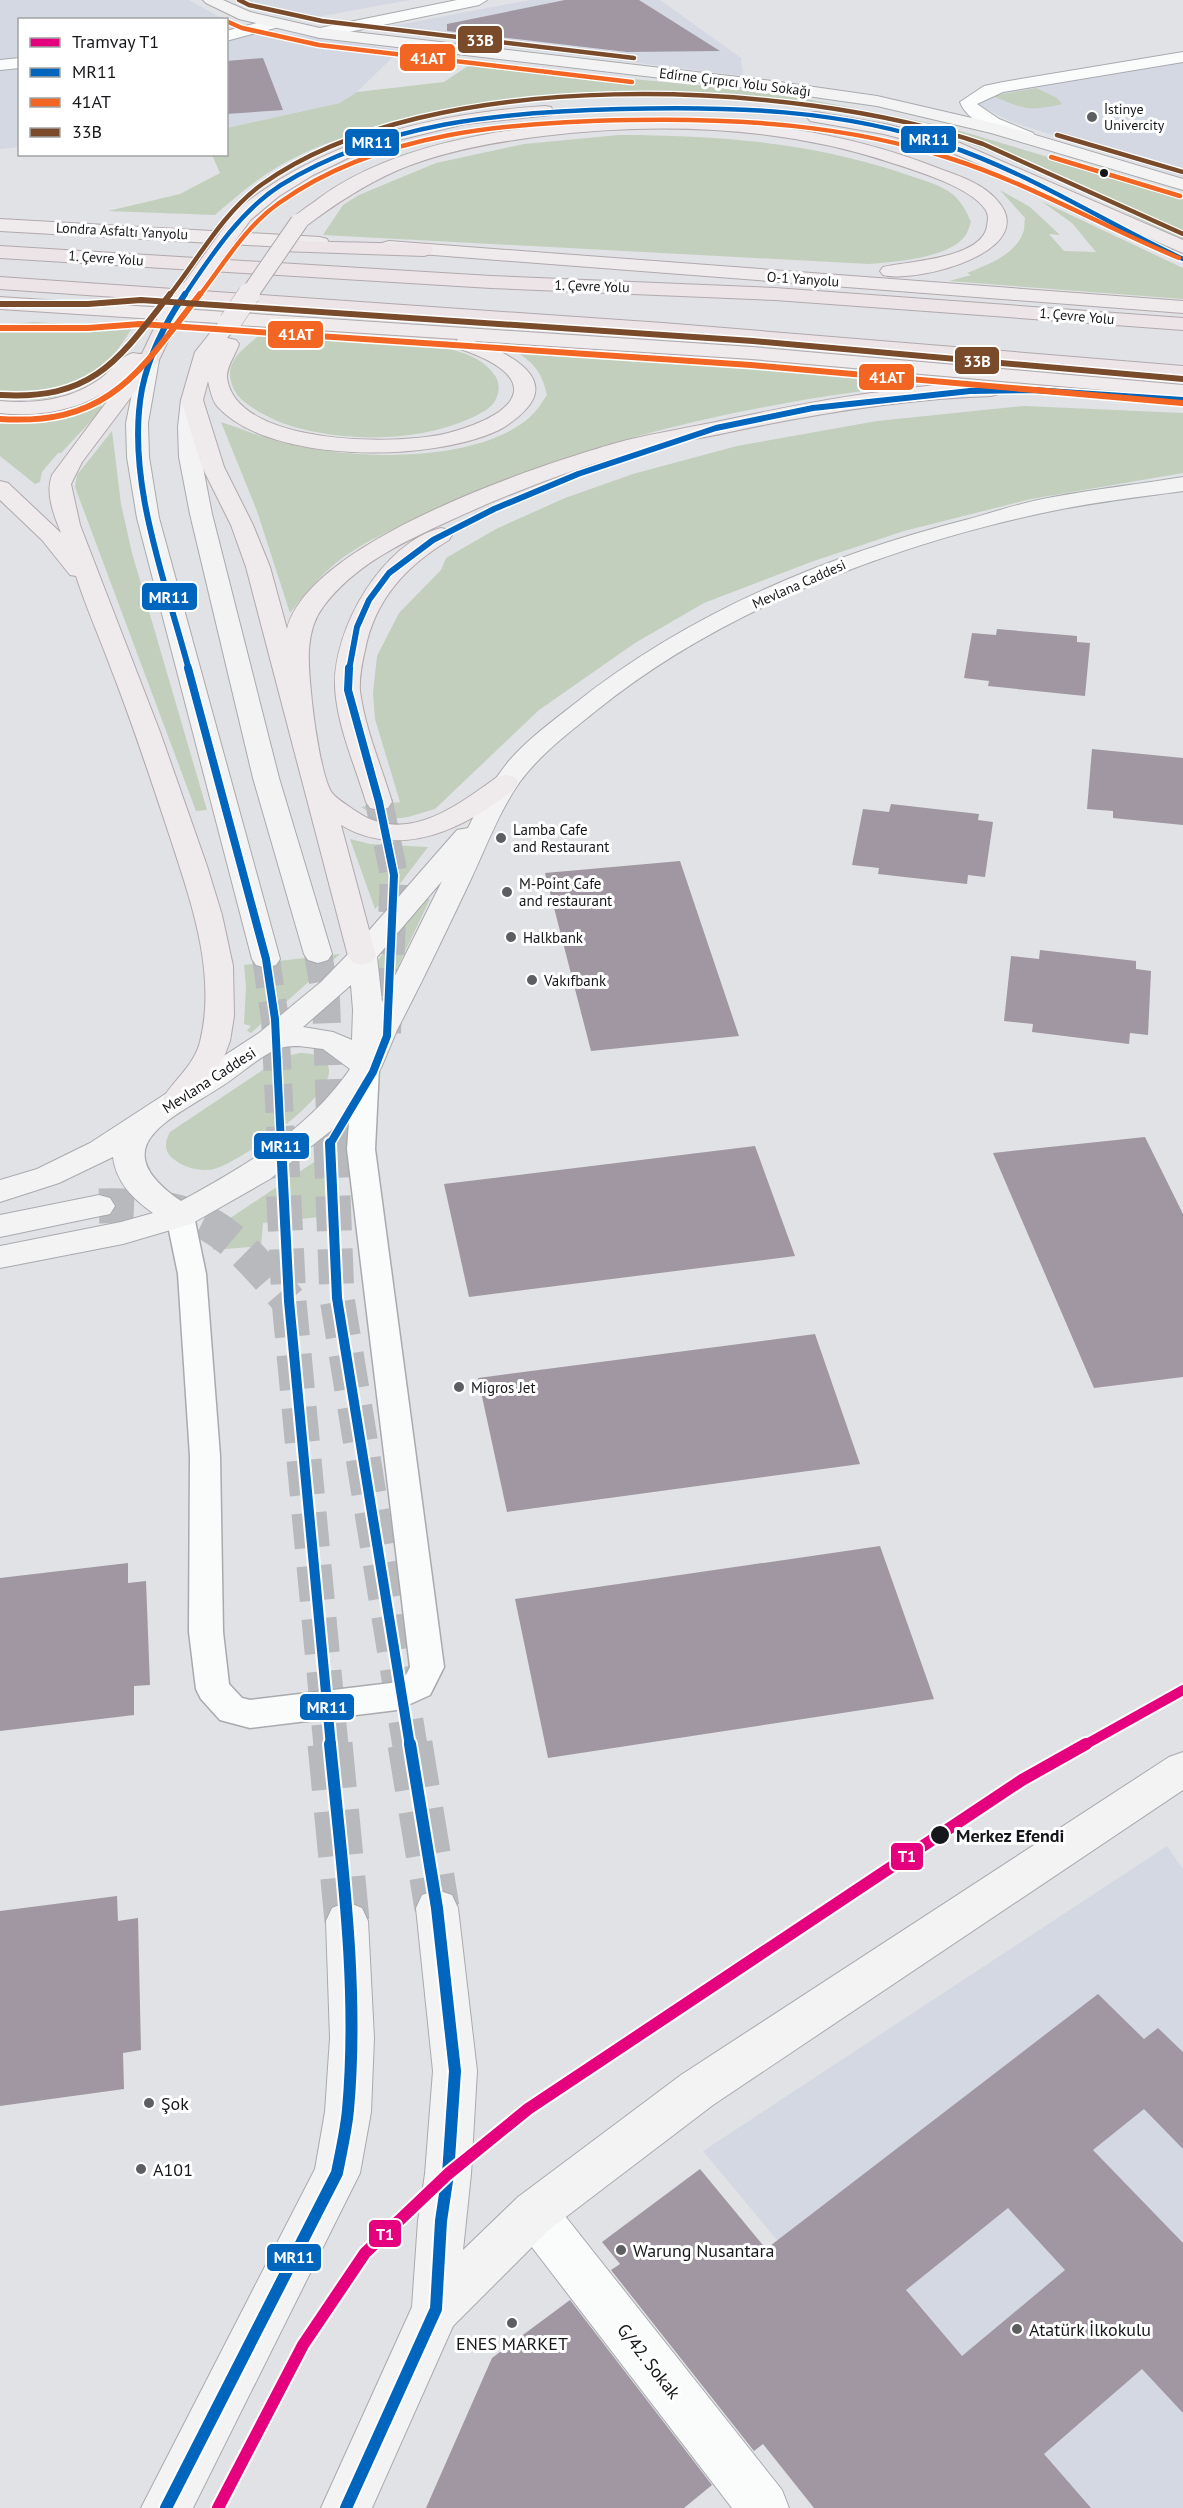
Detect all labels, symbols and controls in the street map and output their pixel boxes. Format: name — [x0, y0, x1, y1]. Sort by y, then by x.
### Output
legend — [18, 18, 228, 156]
line badge: 33B — [457, 25, 503, 54]
text: Tramvay T1 — [72, 30, 159, 53]
text: 33B — [466, 30, 494, 50]
line badge: 41AT — [399, 43, 456, 72]
text: 41AT — [410, 48, 446, 68]
text: MR11 — [72, 60, 117, 83]
street label: Edirne Çırpıcı Yolu Sokağı — [658, 64, 812, 100]
text: 41AT — [72, 90, 111, 113]
place label: İstinye Univercity — [1104, 100, 1165, 134]
marker: İstinye Univercity — [1085, 110, 1099, 124]
text: 33B — [72, 120, 102, 143]
line badge: MR11 — [900, 125, 957, 154]
line badge: MR11 — [344, 128, 400, 157]
text: MR11 — [909, 129, 949, 149]
text: MR11 — [352, 132, 392, 152]
unlabelled marker — [1098, 167, 1110, 179]
street label: Londra Asfaltı Yanyolu — [55, 219, 189, 243]
street label: 1. Çevre Yolu — [68, 246, 144, 270]
street label: O-1 Yanyolu — [766, 267, 840, 291]
street label: 1. Çevre Yolu — [554, 276, 630, 296]
street label: 1. Çevre Yolu — [1039, 304, 1115, 328]
line badge: 41AT — [267, 320, 324, 349]
text: 41AT — [278, 324, 314, 344]
line badge: 33B — [954, 346, 1000, 375]
text: 33B — [963, 351, 991, 371]
line badge: 41AT — [858, 363, 915, 391]
text: 41AT — [869, 367, 905, 387]
street label: Mevlana Caddesi — [749, 555, 849, 613]
line badge: MR11 — [141, 582, 198, 611]
text: MR11 — [149, 587, 189, 607]
place label: Lamba Cafe and Restaurant — [513, 820, 609, 856]
marker: Lamba Cafe and Restaurant — [494, 831, 508, 845]
place label: M-Point Cafe and restaurant — [519, 874, 612, 910]
marker: M-Point Cafe and restaurant — [500, 885, 514, 899]
place label: Halkbank — [523, 928, 584, 947]
marker: Halkbank — [504, 930, 518, 944]
place label: Vakıfbank — [543, 971, 607, 990]
marker: Vakıfbank — [525, 973, 539, 987]
street label: Mevlana Caddesi — [159, 1043, 259, 1117]
line badge: MR11 — [253, 1132, 310, 1160]
text: MR11 — [261, 1136, 301, 1156]
place label: Migros Jet — [471, 1378, 535, 1397]
marker: Migros Jet — [452, 1380, 466, 1394]
line badge: MR11 — [299, 1693, 355, 1721]
text: MR11 — [307, 1697, 347, 1717]
marker: Merkez Efendi — [929, 1824, 951, 1846]
place label: Merkez Efendi — [956, 1824, 1064, 1847]
line badge: T1 — [890, 1842, 924, 1871]
text: T1 — [898, 1846, 916, 1866]
place label: Şok — [161, 2092, 189, 2115]
marker: Şok — [142, 2096, 156, 2110]
place label: A101 — [153, 2158, 193, 2181]
marker: A101 — [134, 2162, 148, 2176]
line badge: T1 — [368, 2219, 402, 2248]
text: T1 — [376, 2224, 394, 2244]
place label: Warung Nusantara — [633, 2239, 774, 2262]
line badge: MR11 — [266, 2243, 322, 2272]
marker: Warung Nusantara — [614, 2243, 628, 2257]
text: MR11 — [274, 2247, 314, 2267]
marker: ENES MARKET — [505, 2316, 519, 2330]
place label: Atatürk İlkokulu — [1029, 2318, 1151, 2341]
street label: G/42. Sokak — [612, 2319, 686, 2404]
marker: Atatürk İlkokulu — [1010, 2322, 1024, 2336]
place label: ENES MARKET — [456, 2332, 568, 2355]

